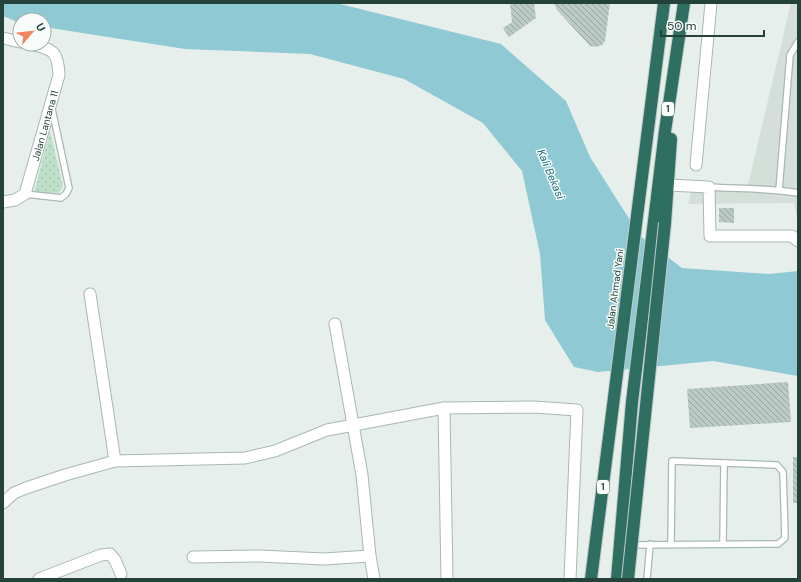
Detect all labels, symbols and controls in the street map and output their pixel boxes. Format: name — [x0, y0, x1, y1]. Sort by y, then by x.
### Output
north arrow — [12, 12, 52, 52]
scale bar — [661, 12, 764, 38]
text: 50 m — [667, 18, 696, 34]
text: U — [33, 21, 49, 34]
street label: Jalan Lantana 11 — [28, 89, 61, 162]
road number: 1 — [662, 102, 674, 116]
water label: Kali Bekasi — [534, 147, 568, 201]
street label: Jalan Ahmad Yani — [604, 248, 626, 330]
road number: 1 — [597, 480, 609, 494]

